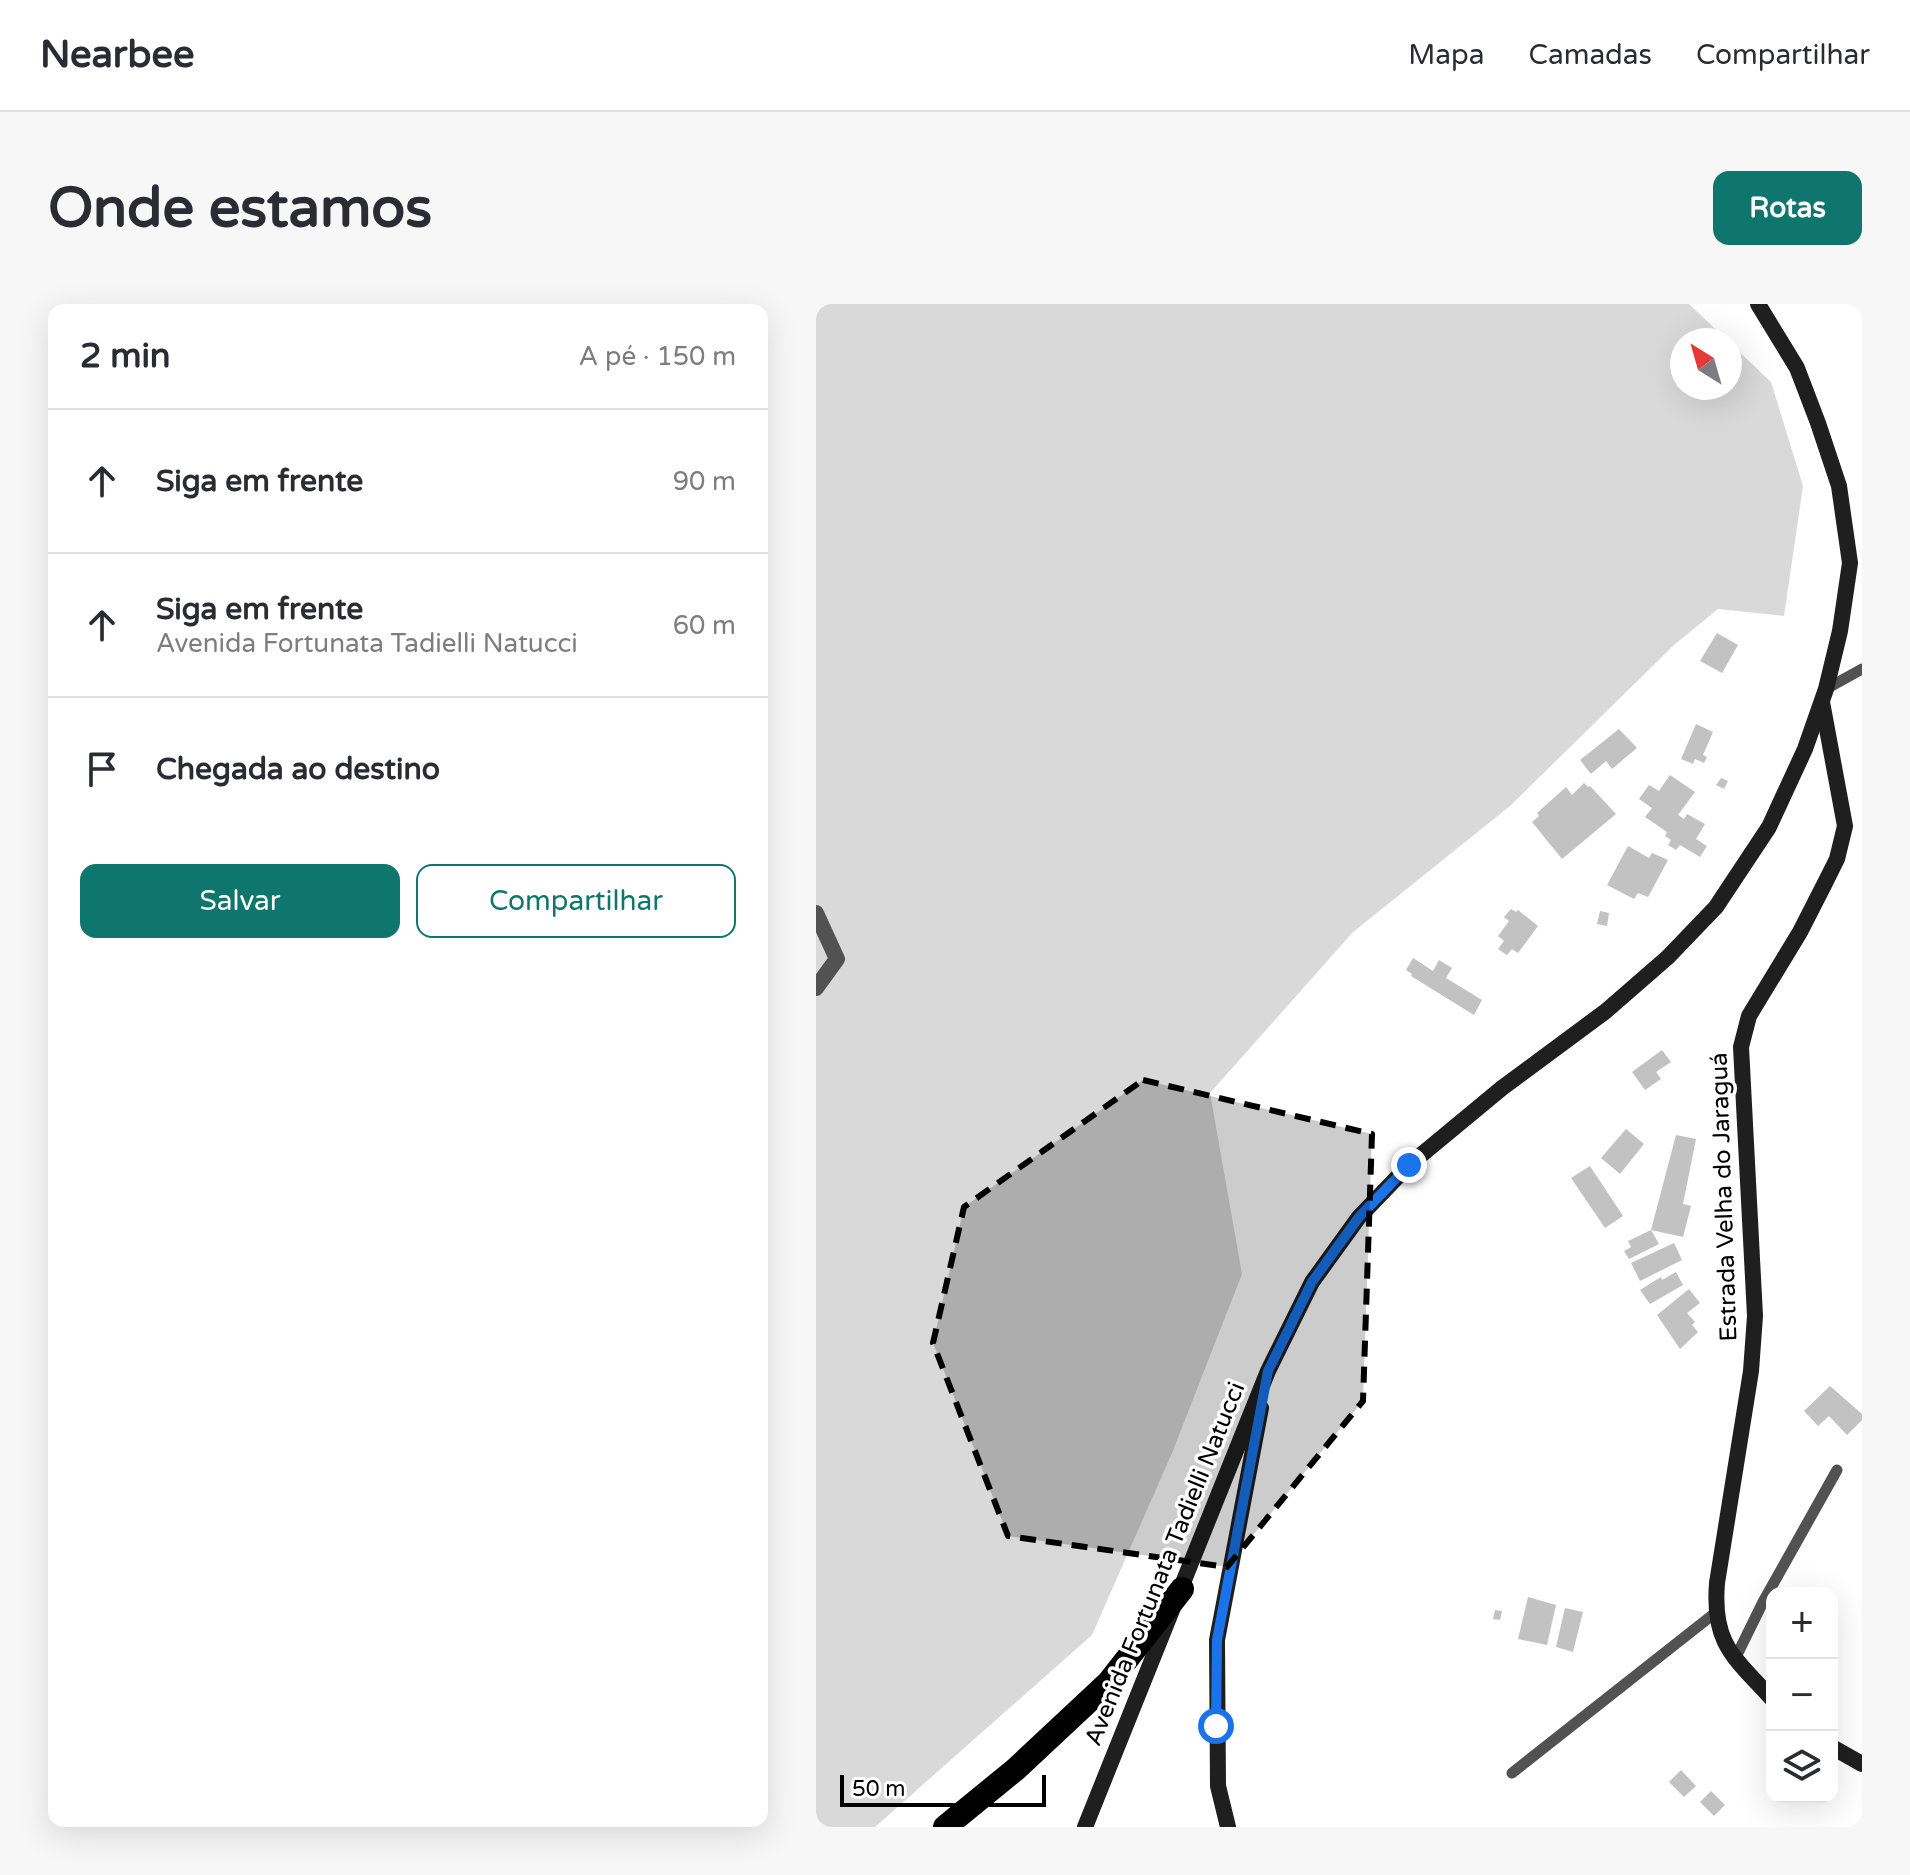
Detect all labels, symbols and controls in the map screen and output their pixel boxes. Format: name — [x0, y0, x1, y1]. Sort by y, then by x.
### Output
text: Nearbee — [40, 32, 194, 78]
text: Mapa — [1408, 38, 1484, 72]
text: Camadas — [1528, 38, 1652, 72]
text: Compartilhar — [1696, 38, 1870, 72]
button: Rotas — [1713, 171, 1862, 245]
text: Onde estamos — [48, 175, 432, 242]
north arrow — [1670, 328, 1742, 400]
text: 2 min — [80, 336, 171, 377]
text: A pé · 150 m — [579, 341, 736, 372]
icon: ahead — [80, 459, 124, 503]
text: Siga em frente — [156, 463, 363, 500]
text: 90 m — [673, 466, 736, 497]
text: Siga em frente — [156, 591, 363, 628]
icon: ahead — [80, 603, 124, 647]
text: 60 m — [673, 610, 736, 641]
text: Avenida Fortunata Tadielli Natucci — [156, 628, 578, 659]
icon: arrive — [80, 747, 124, 791]
text: Chegada ao destino — [156, 751, 440, 788]
button: Salvar — [80, 864, 400, 938]
button: Compartilhar — [416, 864, 736, 938]
street label: Estrada Velha do Jaraguá — [1704, 1052, 1744, 1342]
route end — [1391, 1147, 1427, 1183]
street label: Avenida Fortunata Tadielli Natucci — [1079, 1378, 1251, 1750]
map controls — [1766, 1587, 1838, 1803]
button: + — [1766, 1587, 1838, 1659]
button: − — [1766, 1659, 1838, 1731]
route start — [1198, 1708, 1234, 1744]
button: layers — [1766, 1731, 1838, 1803]
scale bar — [840, 1771, 1046, 1807]
text: 50 m — [852, 1776, 906, 1802]

